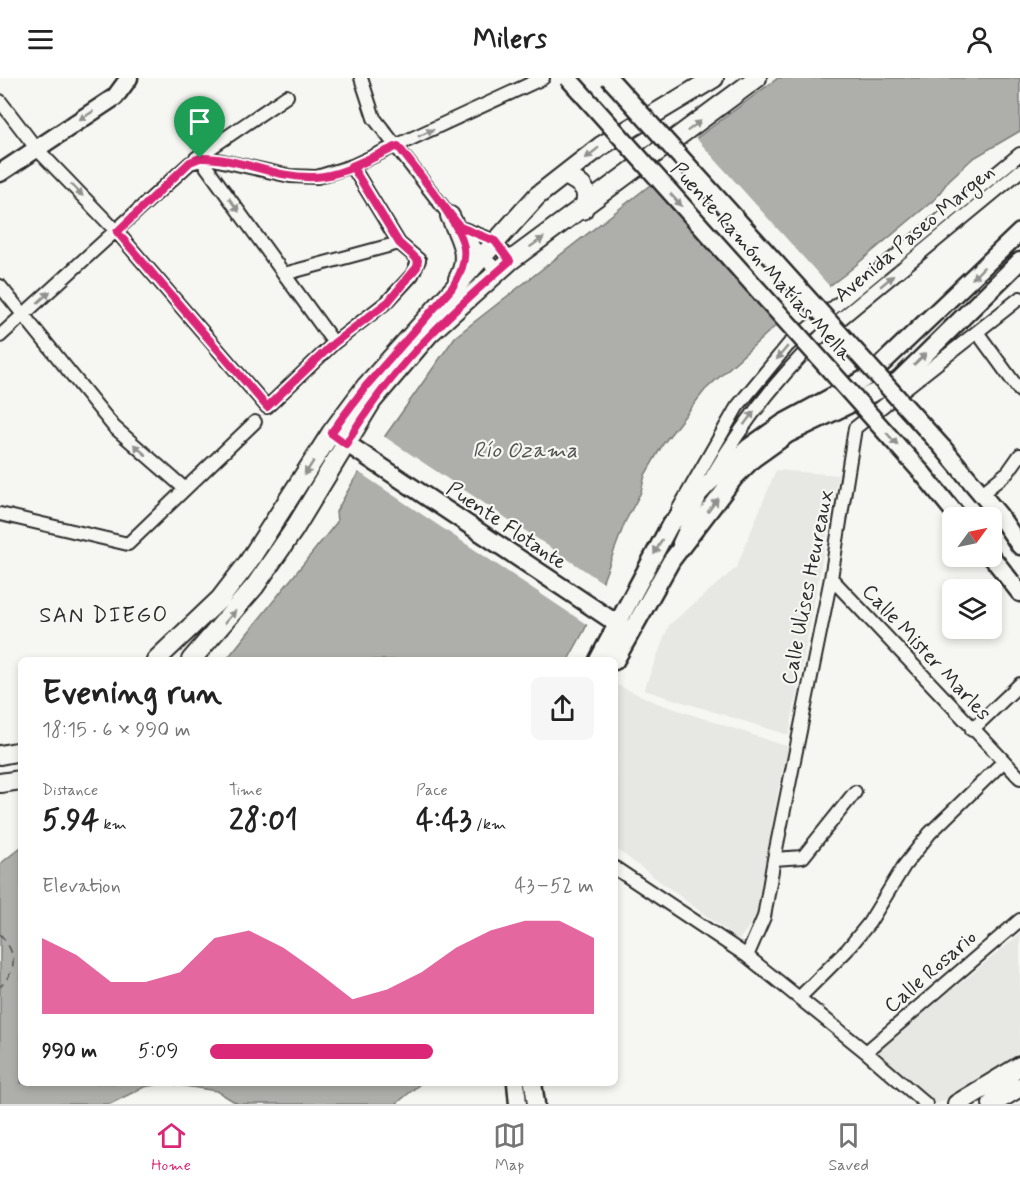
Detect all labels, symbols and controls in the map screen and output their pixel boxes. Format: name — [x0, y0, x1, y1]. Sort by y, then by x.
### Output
text: Milers — [473, 22, 547, 57]
icon: menu — [24, 23, 57, 56]
icon: person — [963, 23, 996, 56]
pin — [174, 96, 225, 158]
icon: arrive — [183, 105, 216, 138]
one-way arrow — [77, 110, 94, 121]
one-way arrow — [686, 120, 702, 132]
one-way arrow — [418, 128, 435, 137]
one-way arrow — [584, 146, 600, 159]
street label: Puente Ramón Matías Mella — [664, 156, 859, 368]
street label: Avenida Paseo Margen — [829, 158, 1001, 310]
one-way arrow — [69, 182, 83, 196]
one-way arrow — [669, 192, 682, 207]
one-way arrow — [228, 197, 240, 213]
one-way arrow — [529, 236, 545, 248]
one-way arrow — [972, 265, 986, 279]
one-way arrow — [879, 275, 894, 287]
one-way arrow — [36, 291, 51, 304]
one-way arrow — [776, 345, 789, 360]
one-way arrow — [913, 352, 927, 366]
one-way arrow — [743, 410, 755, 426]
one-way arrow — [884, 431, 898, 445]
water label: Río Ozama — [473, 437, 577, 465]
one-way arrow — [132, 443, 147, 457]
one-way arrow — [304, 460, 315, 476]
street label: Puente Flotante — [441, 475, 572, 576]
street label: Calle Ulises Heureaux — [775, 487, 841, 687]
one-way arrow — [707, 498, 719, 514]
north arrow — [942, 507, 1002, 567]
map controls — [942, 507, 1002, 639]
one-way arrow — [653, 538, 663, 555]
street label: Calle Mister Marles — [855, 578, 997, 727]
button: layers — [942, 579, 1002, 639]
district label: SAN DIEGO — [39, 602, 169, 630]
one-way arrow — [223, 610, 236, 625]
text: Evening run — [42, 672, 222, 716]
button: share — [531, 677, 594, 740]
text: 18:15 · 6 × 990 m — [42, 717, 191, 744]
text: Distance — [42, 780, 98, 801]
text: Time — [229, 780, 263, 801]
text: Pace — [416, 780, 448, 801]
text: 5.94 — [42, 801, 99, 840]
text: 28:01 — [229, 801, 298, 840]
text: 4:43 — [416, 801, 472, 840]
text: km — [99, 814, 127, 835]
text: /km — [472, 814, 506, 835]
text: Elevation — [42, 873, 121, 900]
text: 43–52 m — [515, 873, 594, 900]
street label: Calle Rosario — [878, 924, 983, 1020]
text: 990 m — [42, 1038, 97, 1065]
text: 5:09 — [138, 1038, 178, 1065]
tab: Home — [151, 1119, 191, 1176]
tab: Map — [493, 1119, 526, 1176]
tab: Saved — [828, 1119, 869, 1176]

